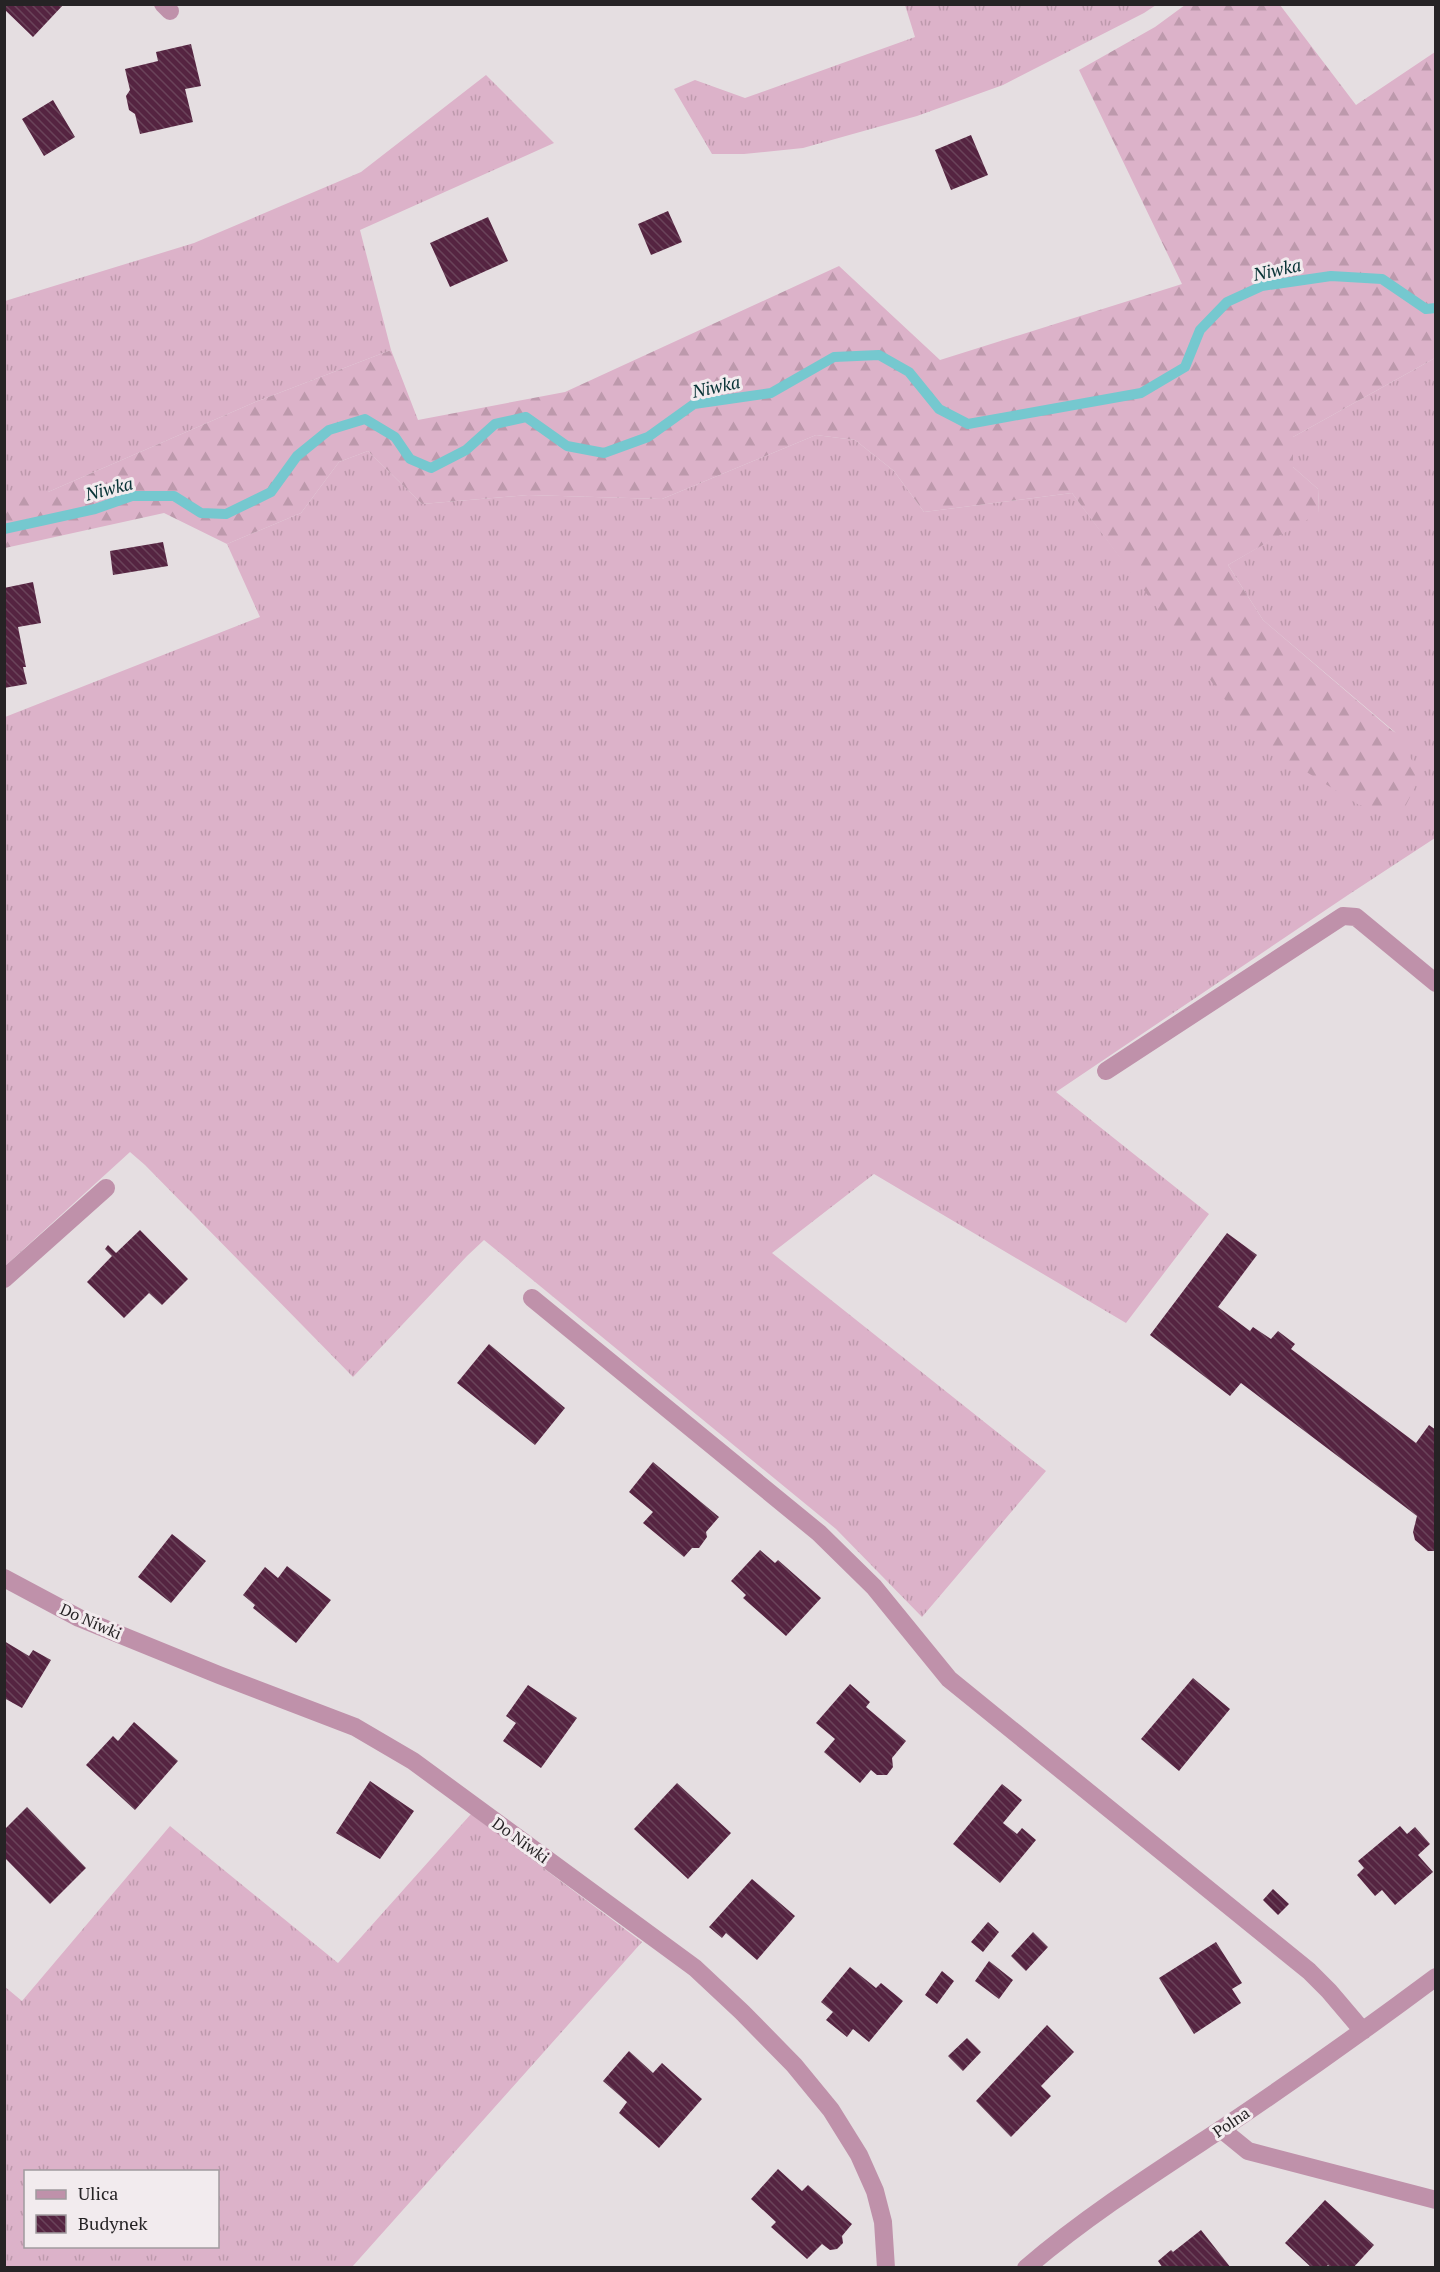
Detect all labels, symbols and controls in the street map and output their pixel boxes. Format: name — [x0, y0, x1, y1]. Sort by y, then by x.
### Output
water label: Niwka — [1250, 252, 1303, 286]
water label: Niwka — [689, 369, 742, 403]
water label: Niwka — [82, 470, 135, 506]
street label: Do Niwki — [57, 1598, 125, 1644]
street label: Do Niwki — [488, 1812, 554, 1868]
street label: Polna — [1208, 2102, 1254, 2142]
legend — [24, 2170, 219, 2248]
text: Ulica — [78, 2181, 118, 2205]
text: Budynek — [78, 2211, 148, 2235]

